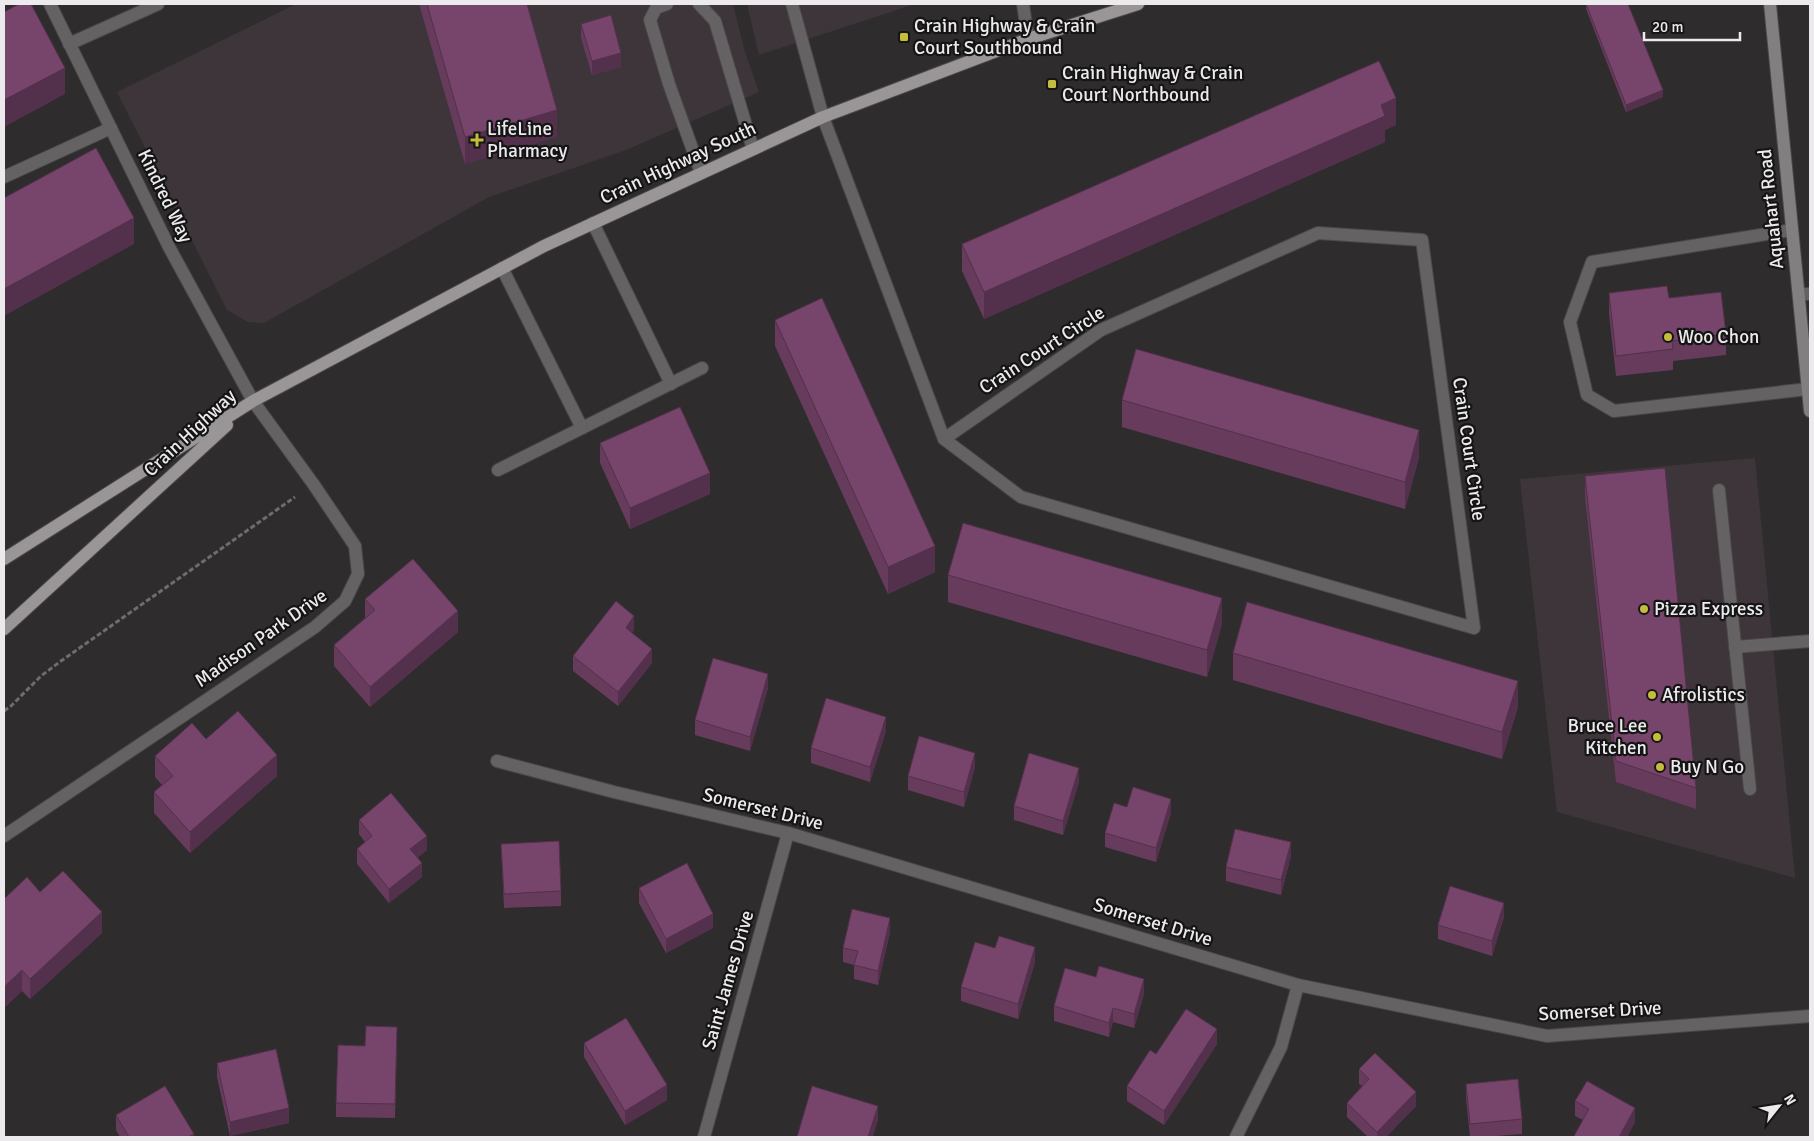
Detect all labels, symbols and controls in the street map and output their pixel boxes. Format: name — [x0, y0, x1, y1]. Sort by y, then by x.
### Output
scale bar — [1644, 10, 1740, 42]
place label: Crain Highway & Crain Court Southbound — [914, 14, 1095, 60]
text: 20 m — [1652, 18, 1683, 36]
marker: Crain Highway & Crain Court Southbound — [898, 31, 910, 43]
place label: Crain Highway & Crain Court Northbound — [1062, 61, 1243, 107]
marker: Crain Highway & Crain Court Northbound — [1046, 78, 1058, 90]
street label: Crain Highway South — [596, 116, 760, 210]
place label: LifeLine Pharmacy — [487, 117, 567, 163]
marker: LifeLine Pharmacy — [471, 134, 483, 146]
street label: Kindred Way — [132, 145, 198, 247]
street label: Aquahart Road — [1753, 148, 1789, 270]
street label: Crain Court Circle — [975, 301, 1109, 399]
place label: Woo Chon — [1678, 325, 1759, 349]
marker: Woo Chon — [1662, 331, 1674, 343]
street label: Crain Court Circle — [1447, 376, 1491, 522]
street label: Crain Highway — [139, 384, 241, 482]
street label: Madison Park Drive — [190, 583, 332, 693]
place label: Pizza Express — [1654, 597, 1763, 621]
marker: Pizza Express — [1638, 603, 1650, 615]
place label: Afrolistics — [1662, 683, 1745, 707]
marker: Afrolistics — [1646, 689, 1658, 701]
place label: Bruce Lee Kitchen — [1567, 714, 1647, 760]
marker: Bruce Lee Kitchen — [1651, 731, 1663, 743]
place label: Buy N Go — [1670, 755, 1744, 779]
marker: Buy N Go — [1654, 761, 1666, 773]
street label: Somerset Drive — [700, 782, 826, 836]
street label: Somerset Drive — [1091, 893, 1215, 951]
street label: Saint James Drive — [697, 908, 759, 1052]
street label: Somerset Drive — [1538, 996, 1662, 1026]
north arrow — [1754, 1081, 1804, 1131]
text: N — [1780, 1091, 1800, 1108]

